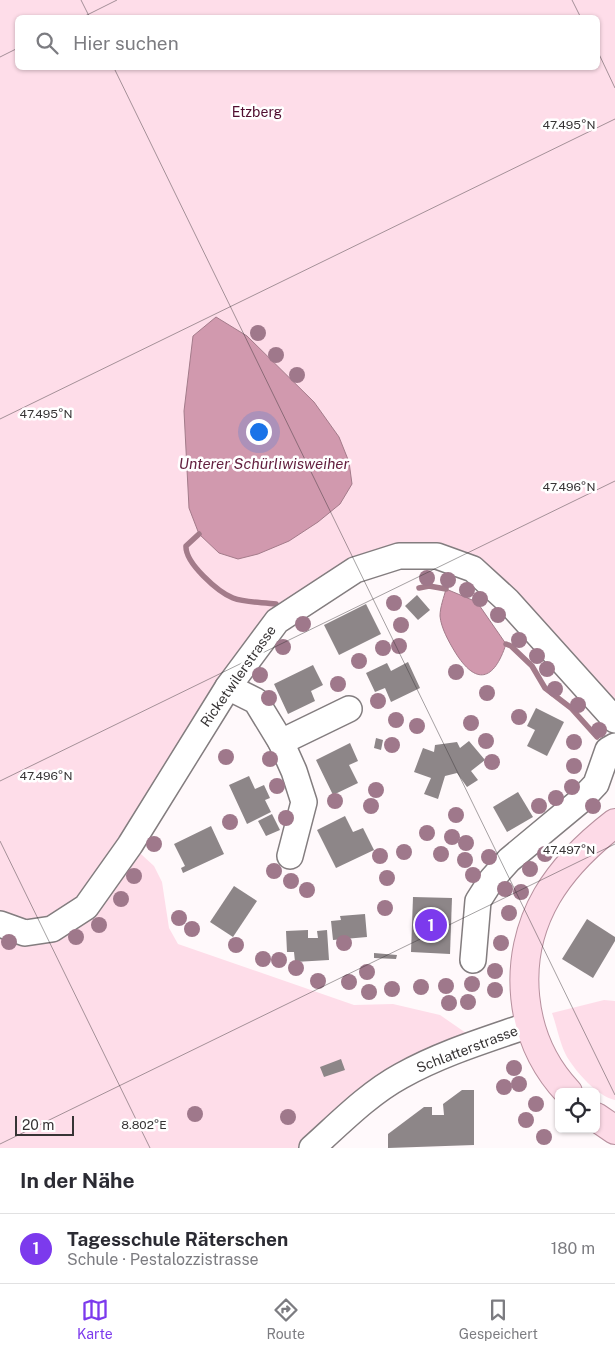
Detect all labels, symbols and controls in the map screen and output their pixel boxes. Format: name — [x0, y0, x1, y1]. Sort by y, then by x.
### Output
search box — [15, 15, 600, 70]
icon: search — [33, 29, 61, 57]
text: Hier suchen — [73, 32, 179, 54]
park label: Etzberg — [232, 104, 283, 120]
text: 47.495°N — [542, 118, 596, 132]
text: 47.495°N — [19, 407, 73, 421]
your location — [246, 419, 272, 445]
water label: Unterer Schürliwisweiher — [179, 455, 350, 472]
text: 47.496°N — [543, 480, 595, 494]
street label: Ricketwilerstrasse — [197, 622, 279, 730]
text: 47.496°N — [20, 769, 72, 783]
text: 47.497°N — [543, 843, 595, 857]
pin: 1 — [415, 906, 447, 944]
street label: Schlatterstrasse — [414, 1022, 520, 1076]
map controls — [555, 1088, 600, 1133]
button: locate — [555, 1088, 600, 1133]
scale bar — [15, 1113, 74, 1136]
text: 20 m — [22, 1117, 54, 1133]
text: 8.802°E — [121, 1118, 167, 1132]
text: In der Nähe — [20, 1168, 135, 1193]
text: Tagesschule Räterschen — [67, 1228, 288, 1250]
text: 1 — [33, 1239, 39, 1258]
text: 180 m — [551, 1239, 595, 1258]
text: Schule · Pestalozzistrasse — [67, 1250, 259, 1269]
tab: Karte — [77, 1296, 113, 1342]
tab: Route — [266, 1296, 305, 1342]
tab: Gespeichert — [459, 1296, 538, 1342]

